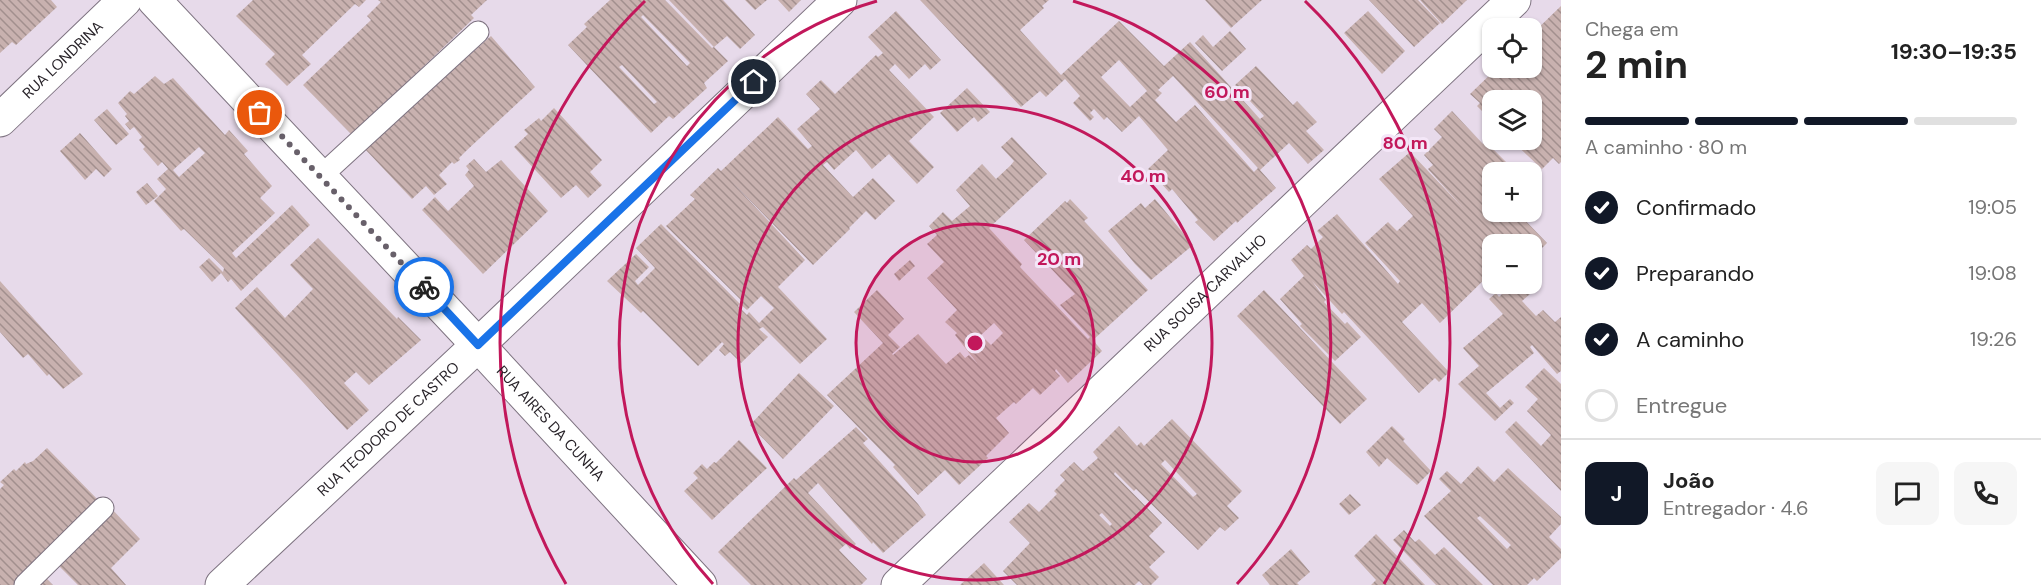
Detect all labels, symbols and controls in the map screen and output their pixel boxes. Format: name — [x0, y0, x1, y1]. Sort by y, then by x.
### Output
street label: RUA LONDRINA — [18, 16, 107, 103]
text: Chega em — [1585, 16, 1679, 42]
map controls — [1482, 18, 1542, 294]
button: locate — [1482, 18, 1542, 78]
text: 19:30–19:35 — [1891, 37, 2017, 66]
text: 2 min — [1585, 39, 1688, 90]
pin — [728, 56, 779, 107]
icon: home — [737, 65, 770, 98]
text: 60 m — [1204, 80, 1250, 104]
pin — [234, 87, 285, 138]
button: layers — [1482, 90, 1542, 150]
icon: bag — [243, 96, 276, 129]
text: 80 m — [1382, 131, 1428, 155]
text: A caminho · 80 m — [1585, 134, 1747, 160]
button: + — [1482, 162, 1542, 222]
text: 40 m — [1120, 164, 1166, 188]
icon: check — [1585, 191, 1618, 224]
text: Confirmado — [1636, 193, 1756, 222]
text: 19:05 — [1968, 194, 2017, 220]
street label: RUA SOUSA CARVALHO — [1140, 230, 1271, 356]
button: − — [1482, 234, 1542, 294]
text: 20 m — [1037, 247, 1081, 271]
courier — [394, 257, 454, 317]
icon: check — [1585, 257, 1618, 290]
text: Preparando — [1636, 259, 1754, 288]
text: 19:08 — [1968, 260, 2017, 286]
icon: bike — [408, 271, 441, 304]
icon: check — [1585, 323, 1618, 356]
text: A caminho — [1636, 325, 1744, 354]
text: 19:26 — [1970, 326, 2017, 352]
centre of rings — [965, 333, 985, 353]
street label: RUA TEODORO DE CASTRO — [313, 357, 464, 501]
street label: RUA AIRES DA CUNHA — [492, 361, 609, 485]
text: Entregue — [1636, 391, 1727, 420]
button: chat — [1876, 462, 1939, 525]
button: phone — [1954, 462, 2017, 525]
text: João — [1663, 466, 1715, 495]
text: J — [1611, 479, 1622, 508]
text: Entregador · 4.6 — [1663, 495, 1808, 521]

